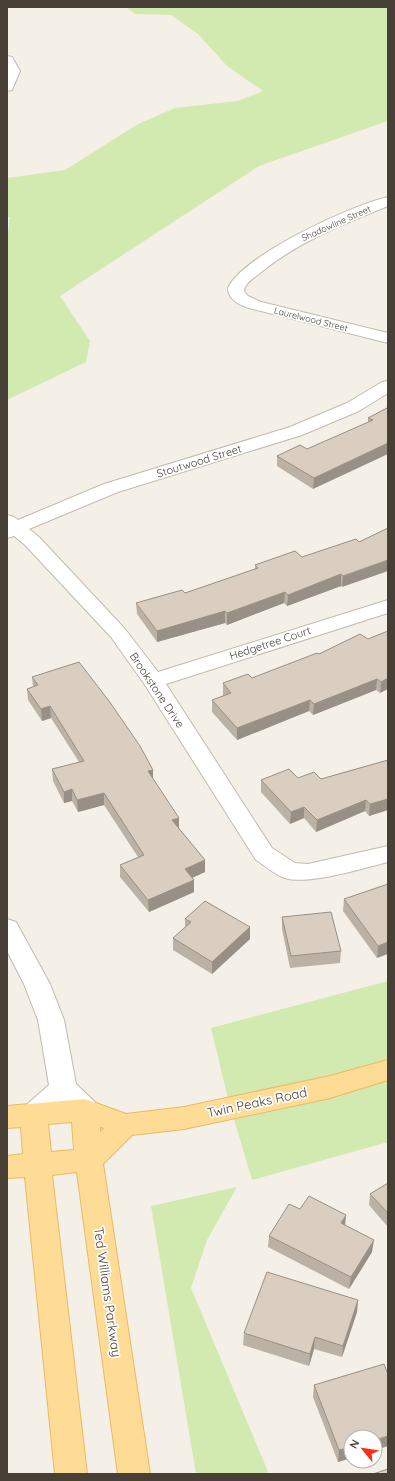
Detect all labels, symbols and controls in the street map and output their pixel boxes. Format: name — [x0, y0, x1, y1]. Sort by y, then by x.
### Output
street label: Shadowline Street — [300, 203, 372, 243]
street label: Laurelwood Street — [273, 305, 349, 333]
street label: Stoutwood Street — [155, 441, 243, 481]
street label: Hedgetree Court — [227, 623, 313, 663]
street label: Brookstone Drive — [127, 650, 187, 730]
street label: Twin Peaks Road — [206, 1084, 308, 1120]
street label: Ted Williams Parkway — [91, 1226, 125, 1358]
north arrow — [343, 1429, 383, 1469]
text: N — [346, 1437, 362, 1451]

